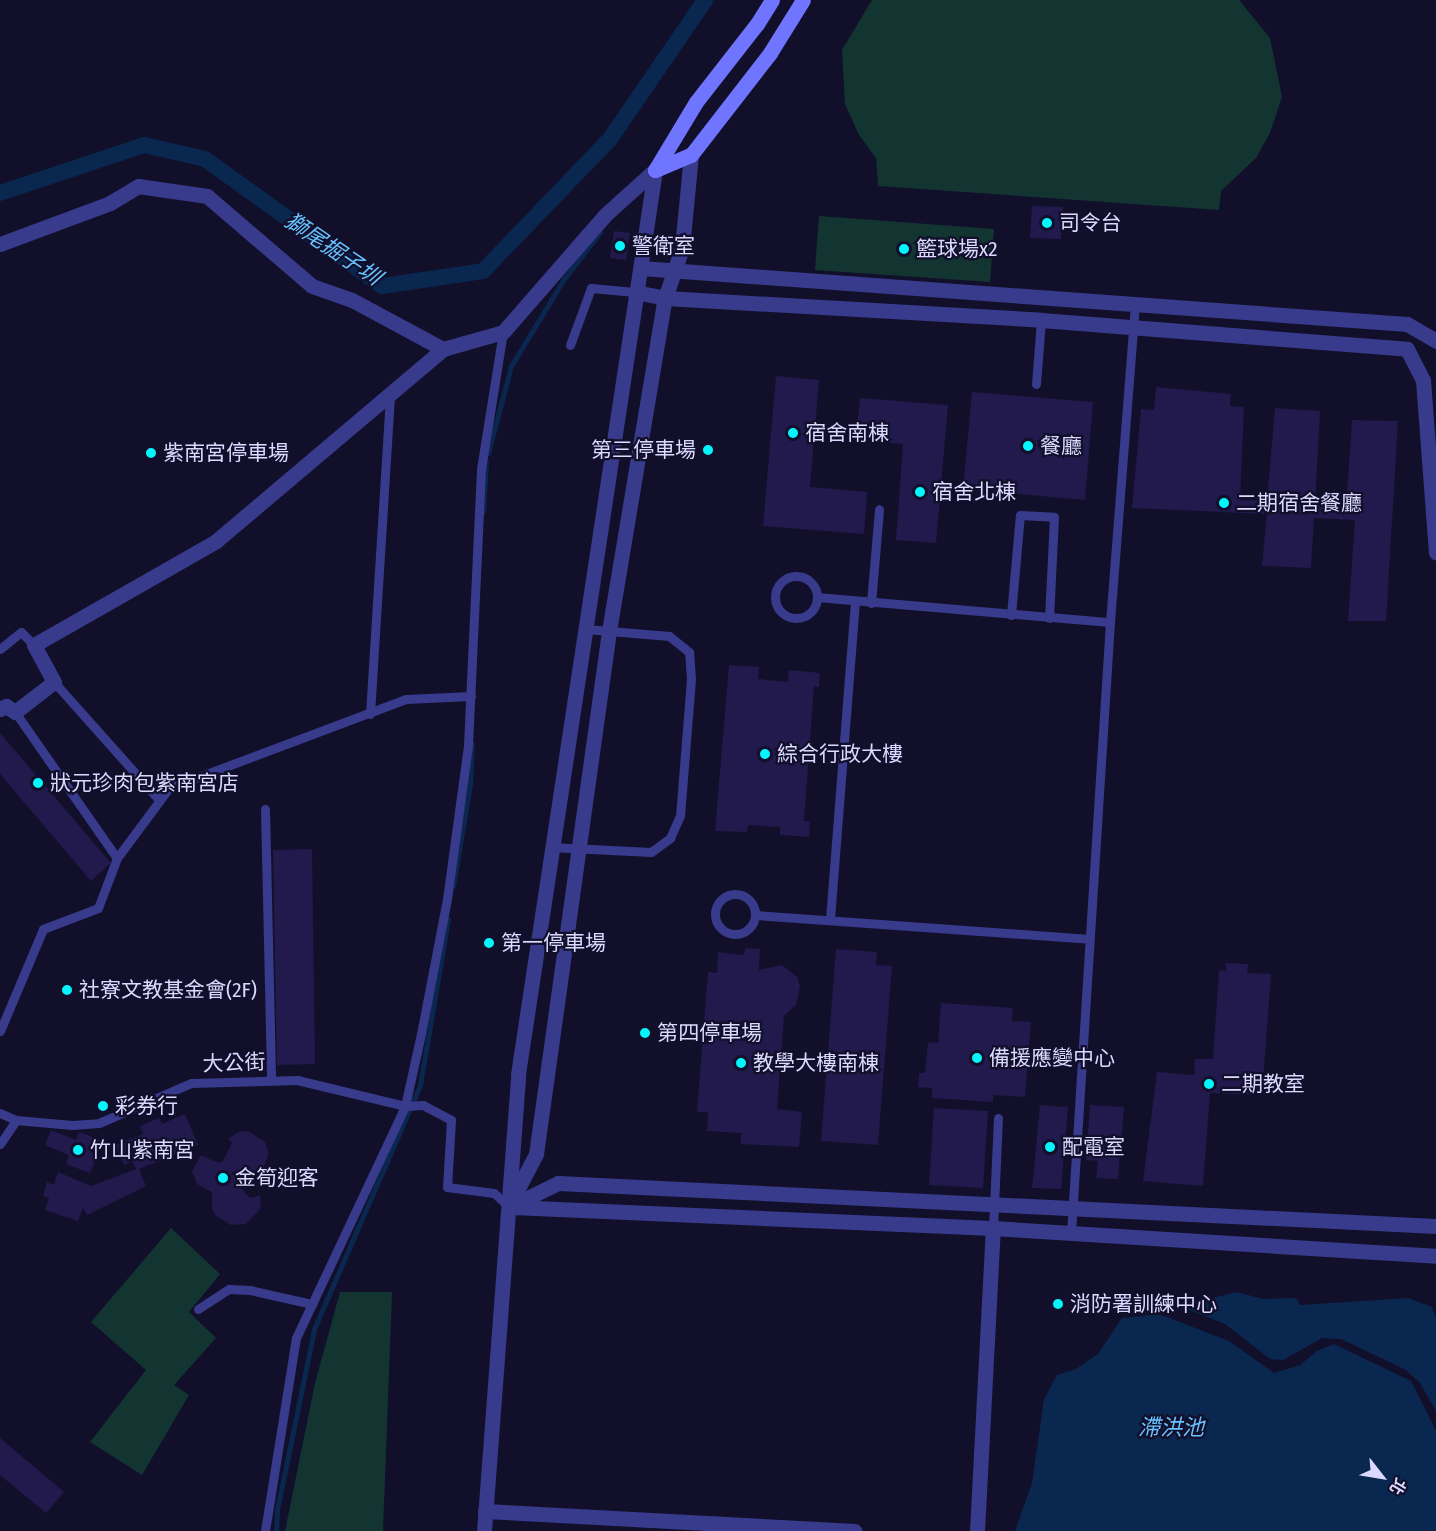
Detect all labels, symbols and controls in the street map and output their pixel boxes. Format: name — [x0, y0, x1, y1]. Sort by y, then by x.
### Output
water label: 獅尾掘子圳 — [280, 207, 386, 291]
place label: 司令台 — [1059, 210, 1122, 236]
marker: 司令台 — [1040, 216, 1054, 230]
place label: 警衛室 — [632, 233, 695, 259]
place label: 籃球場x2 — [916, 236, 997, 262]
marker: 警衛室 — [613, 239, 627, 253]
marker: 籃球場x2 — [897, 242, 911, 256]
place label: 宿舍南棟 — [805, 420, 889, 446]
marker: 宿舍南棟 — [786, 426, 800, 440]
place label: 餐廳 — [1040, 433, 1082, 459]
place label: 第三停車場 — [591, 437, 696, 463]
marker: 餐廳 — [1021, 439, 1035, 453]
place label: 紫南宮停車場 — [163, 440, 289, 466]
marker: 第三停車場 — [701, 443, 715, 457]
marker: 紫南宮停車場 — [144, 446, 158, 460]
place label: 宿舍北棟 — [932, 479, 1016, 505]
marker: 宿舍北棟 — [913, 485, 927, 499]
place label: 二期宿舍餐廳 — [1236, 490, 1362, 516]
marker: 二期宿舍餐廳 — [1217, 496, 1231, 510]
place label: 綜合行政大樓 — [777, 741, 903, 767]
marker: 綜合行政大樓 — [758, 747, 772, 761]
place label: 狀元珍肉包紫南宮店 — [50, 770, 239, 796]
marker: 狀元珍肉包紫南宮店 — [31, 776, 45, 790]
place label: 第一停車場 — [501, 930, 606, 956]
marker: 第一停車場 — [482, 936, 496, 950]
place label: 社寮文教基金會(2F) — [79, 977, 257, 1003]
marker: 社寮文教基金會(2F) — [60, 983, 74, 997]
place label: 第四停車場 — [657, 1020, 762, 1046]
marker: 第四停車場 — [638, 1026, 652, 1040]
place label: 備援應變中心 — [989, 1045, 1115, 1071]
street label: 大公街 — [202, 1049, 266, 1077]
place label: 教學大樓南棟 — [753, 1050, 879, 1076]
marker: 備援應變中心 — [970, 1051, 984, 1065]
marker: 教學大樓南棟 — [734, 1056, 748, 1070]
place label: 二期教室 — [1221, 1071, 1305, 1097]
marker: 二期教室 — [1202, 1077, 1216, 1091]
place label: 彩券行 — [115, 1093, 178, 1119]
marker: 彩券行 — [96, 1099, 110, 1113]
place label: 配電室 — [1062, 1134, 1125, 1160]
place label: 竹山紫南宮 — [90, 1137, 195, 1163]
marker: 配電室 — [1043, 1140, 1057, 1154]
marker: 竹山紫南宮 — [71, 1143, 85, 1157]
place label: 金筍迎客 — [235, 1165, 319, 1191]
marker: 金筍迎客 — [216, 1171, 230, 1185]
place label: 消防署訓練中心 — [1070, 1291, 1217, 1317]
marker: 消防署訓練中心 — [1051, 1297, 1065, 1311]
water label: 滯洪池 — [1138, 1415, 1204, 1441]
north arrow — [1352, 1447, 1412, 1507]
text: 北 — [1386, 1475, 1410, 1498]

